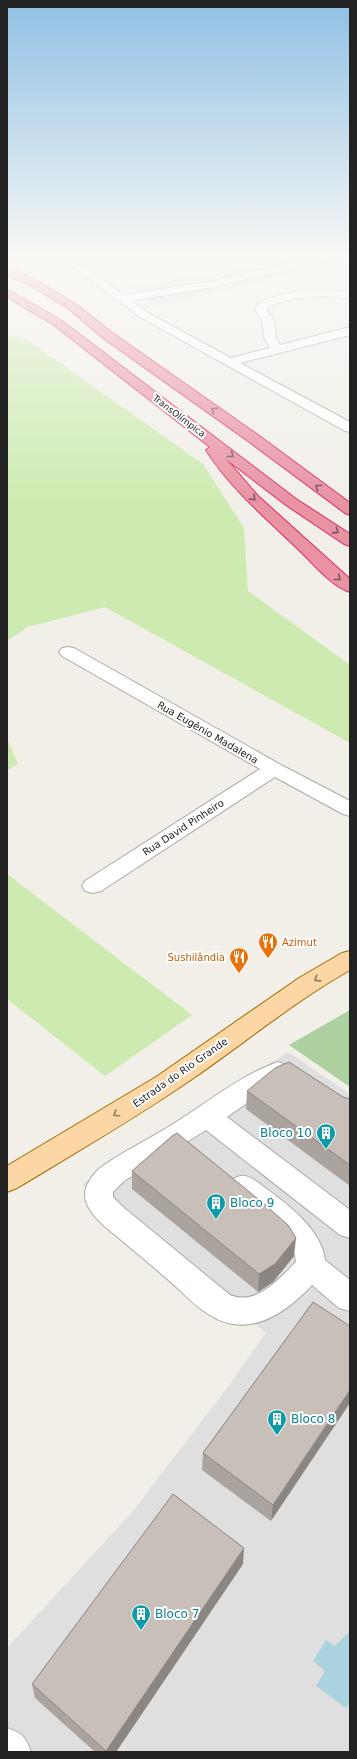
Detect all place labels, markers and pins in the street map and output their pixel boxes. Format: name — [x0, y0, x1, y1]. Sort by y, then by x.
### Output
restaurant icon: Azimut — [257, 931, 279, 959]
place label: Azimut — [282, 937, 317, 948]
restaurant icon: Sushilândia — [228, 946, 250, 974]
place label: Sushilândia — [167, 952, 225, 963]
building icon: Bloco 10 — [315, 1122, 337, 1150]
place label: Bloco 10 — [260, 1126, 312, 1140]
building icon: Bloco 9 — [205, 1192, 227, 1220]
place label: Bloco 9 — [230, 1196, 274, 1210]
building icon: Bloco 8 — [266, 1408, 288, 1436]
place label: Bloco 8 — [291, 1412, 335, 1426]
building icon: Bloco 7 — [130, 1603, 152, 1631]
place label: Bloco 7 — [155, 1607, 199, 1621]

